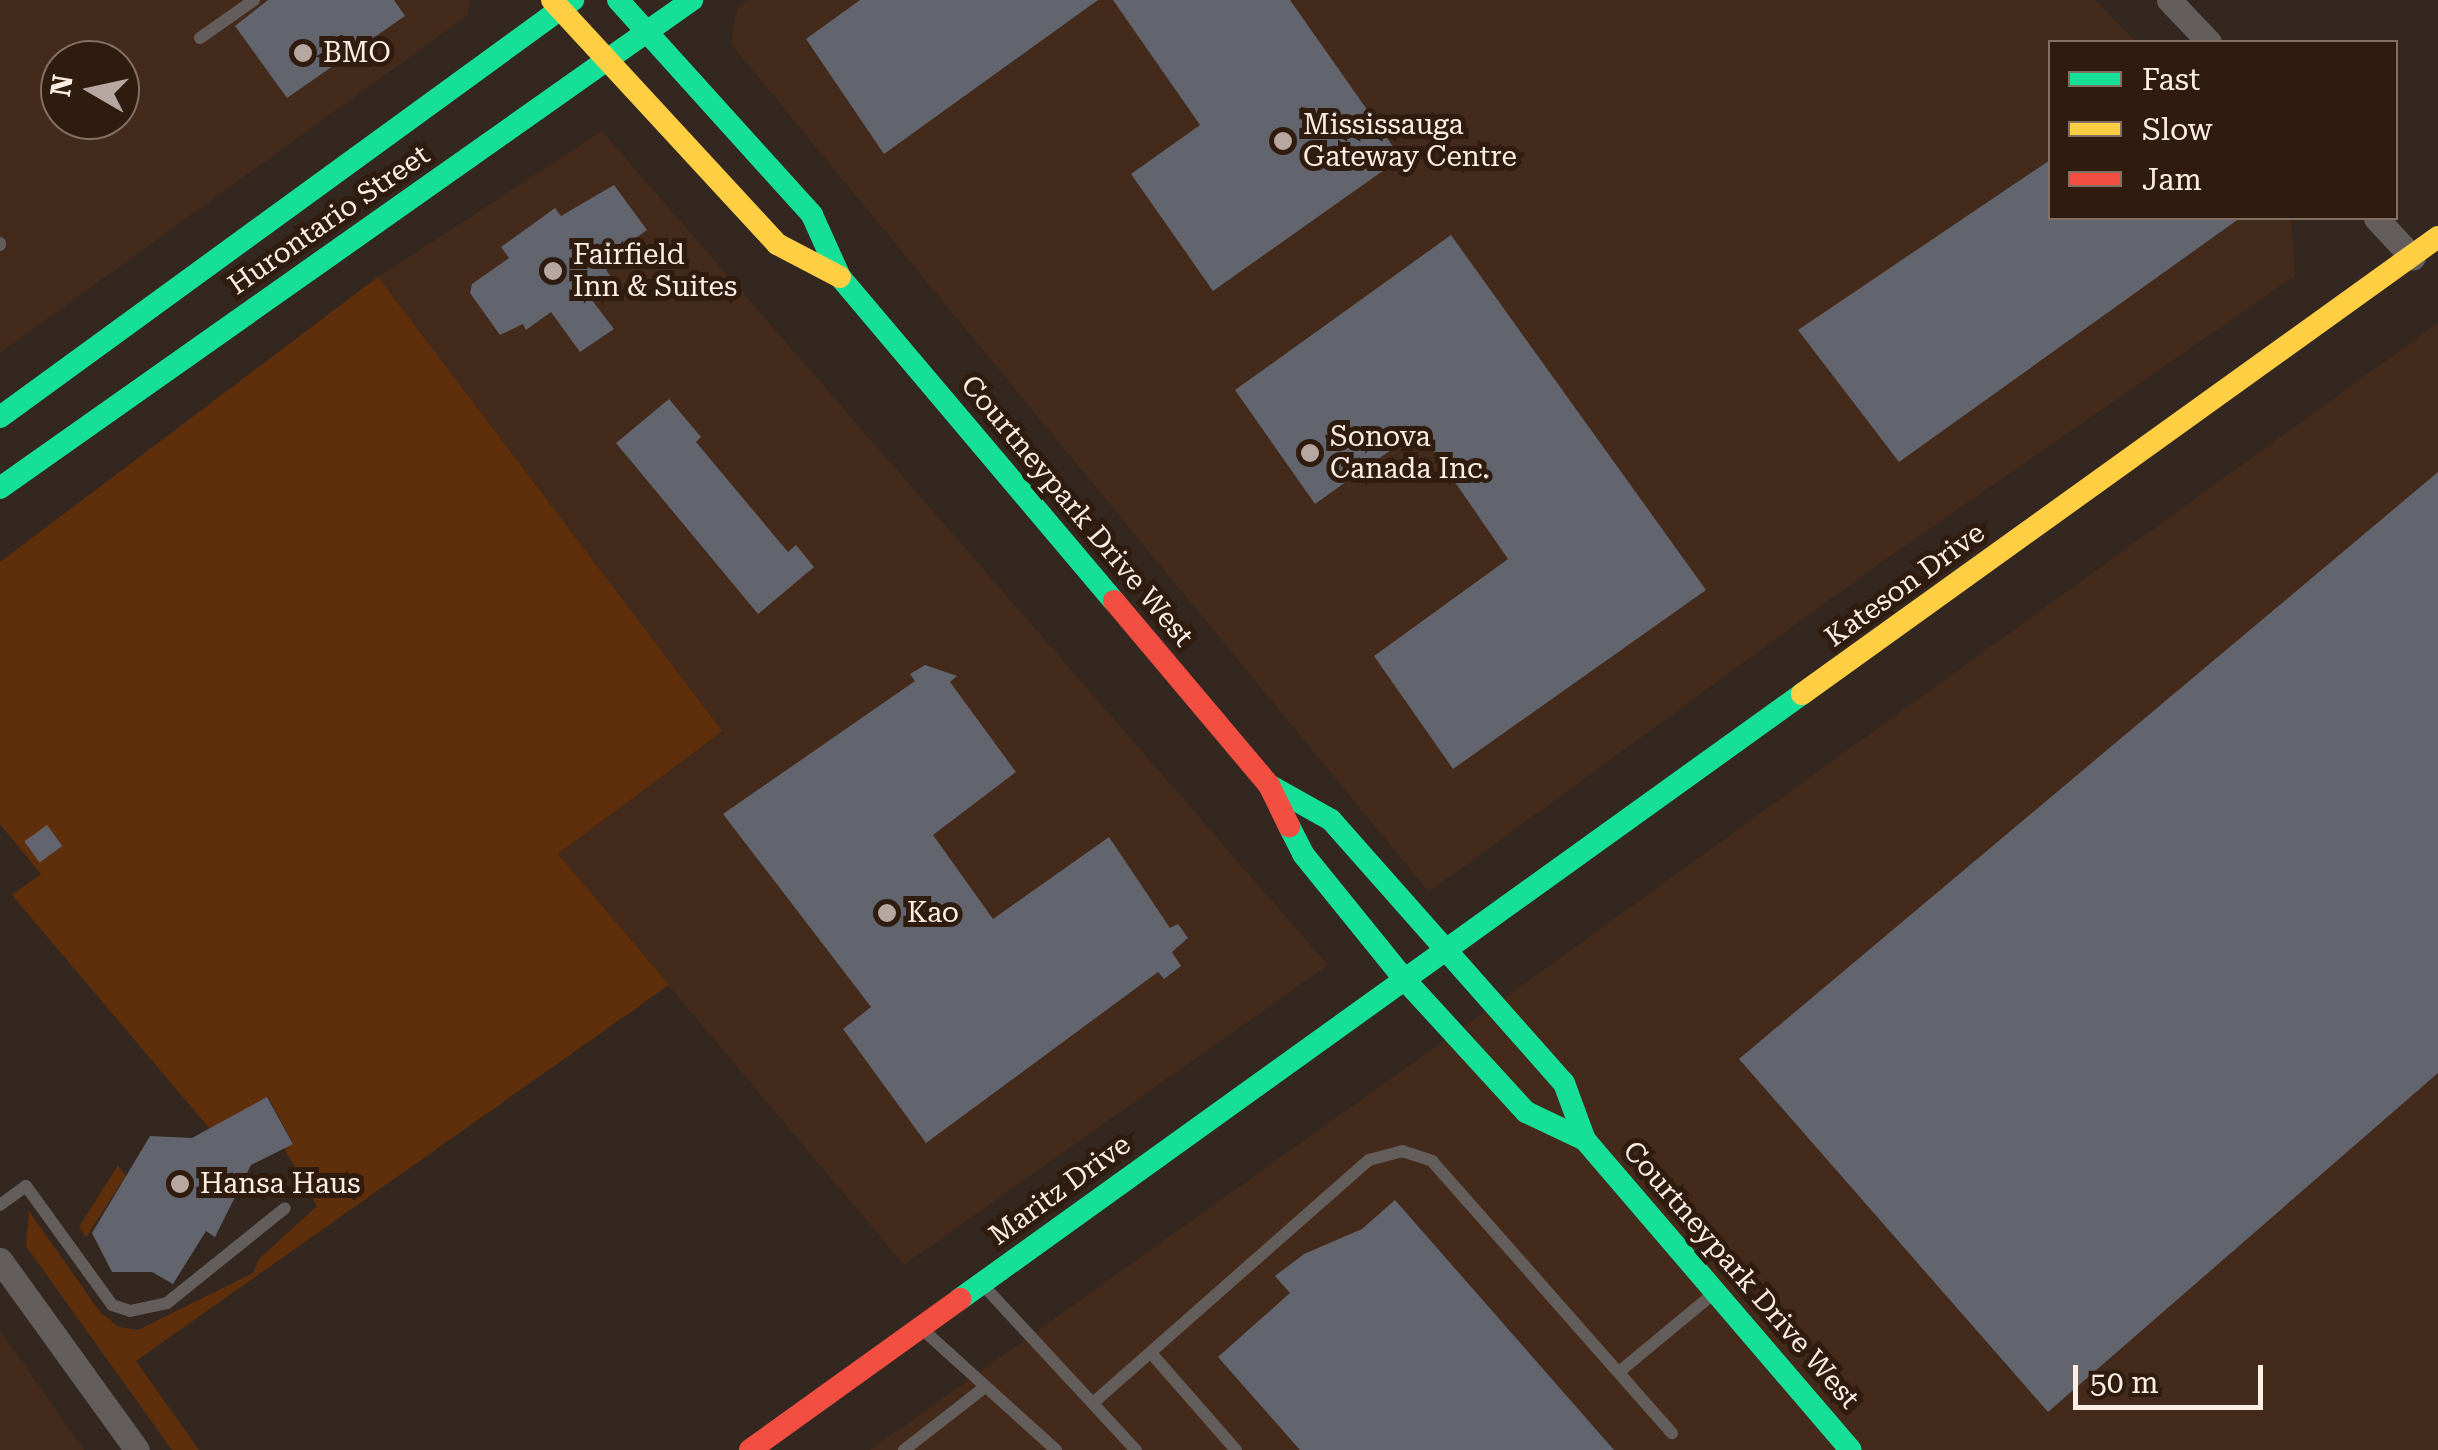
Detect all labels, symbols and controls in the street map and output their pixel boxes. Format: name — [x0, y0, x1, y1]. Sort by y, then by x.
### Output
place label: BMO — [323, 36, 391, 70]
north arrow — [40, 40, 140, 140]
legend — [2048, 40, 2398, 220]
marker: BMO — [292, 42, 314, 64]
text: Fast — [2142, 62, 2200, 97]
text: N — [44, 72, 80, 99]
place label: Mississauga Gateway Centre — [1303, 108, 1517, 174]
text: Slow — [2142, 112, 2213, 147]
marker: Mississauga Gateway Centre — [1272, 130, 1294, 152]
street label: Hurontario Street — [222, 138, 436, 302]
text: Jam — [2142, 162, 2202, 197]
place label: Fairfield Inn & Suites — [573, 238, 737, 304]
marker: Fairfield Inn & Suites — [542, 260, 564, 282]
street label: Courtneypark Drive West — [954, 369, 1200, 653]
place label: Sonova Canada Inc. — [1330, 420, 1490, 486]
marker: Sonova Canada Inc. — [1299, 442, 1321, 464]
street label: Kateson Drive — [1819, 516, 1991, 654]
place label: Kao — [907, 896, 959, 930]
marker: Kao — [876, 902, 898, 924]
street label: Maritz Drive — [983, 1128, 1137, 1252]
street label: Courtneypark Drive West — [1616, 1134, 1866, 1416]
place label: Hansa Haus — [200, 1167, 361, 1201]
marker: Hansa Haus — [169, 1173, 191, 1195]
scale bar — [2078, 1345, 2268, 1407]
text: 50 m — [2090, 1365, 2159, 1400]

